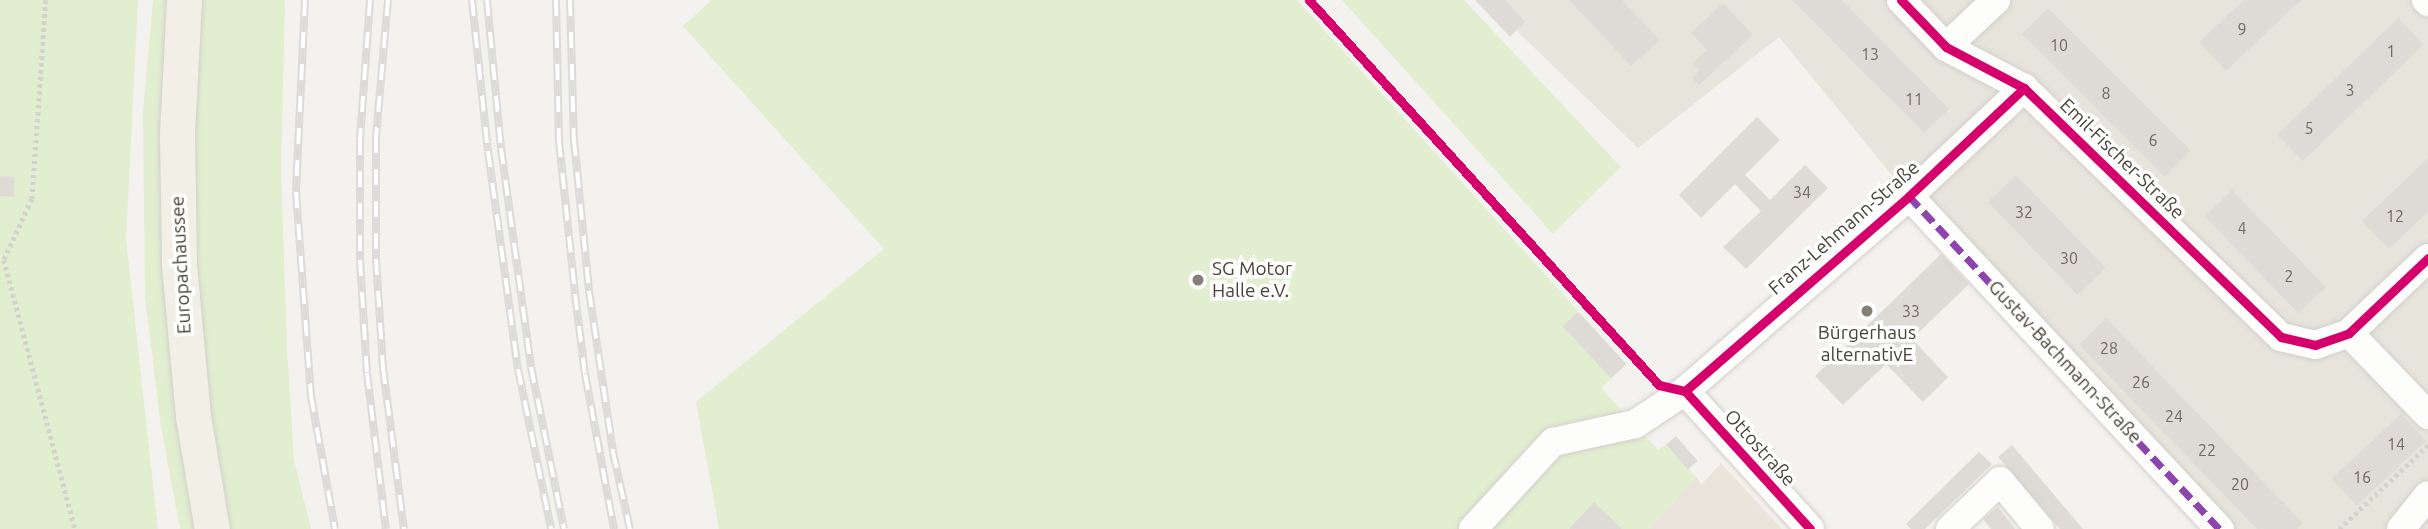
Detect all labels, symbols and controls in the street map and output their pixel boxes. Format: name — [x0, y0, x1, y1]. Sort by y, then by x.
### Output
house number: 9 — [2237, 19, 2247, 39]
house number: 10 — [2050, 35, 2068, 55]
house number: 1 — [2386, 41, 2396, 61]
house number: 13 — [1861, 44, 1879, 64]
house number: 3 — [2345, 80, 2355, 100]
house number: 8 — [2101, 83, 2111, 103]
house number: 11 — [1905, 89, 1923, 109]
street label: Emil-Fischer-Straße — [2055, 94, 2189, 224]
house number: 5 — [2304, 118, 2314, 138]
house number: 6 — [2148, 130, 2158, 150]
street label: Franz-Lehmann-Straße — [1764, 156, 1924, 300]
house number: 34 — [1793, 182, 1811, 202]
street label: Europachaussee — [166, 195, 196, 335]
house number: 32 — [2015, 202, 2033, 222]
house number: 12 — [2386, 206, 2404, 226]
house number: 4 — [2237, 218, 2247, 238]
house number: 30 — [2060, 248, 2078, 268]
place label: SG Motor Halle e.V. — [1212, 258, 1292, 302]
house number: 2 — [2284, 266, 2294, 286]
marker: SG Motor Halle e.V. — [1190, 272, 1206, 288]
street label: Gustav-Bachmann-Straße — [1983, 276, 2147, 448]
house number: 33 — [1902, 301, 1920, 321]
marker: Bürgerhaus alternativE — [1859, 303, 1875, 319]
place label: Bürgerhaus alternativE — [1818, 322, 1916, 366]
house number: 28 — [2100, 338, 2118, 358]
house number: 26 — [2132, 372, 2150, 392]
street label: Ottostraße — [1720, 405, 1800, 491]
house number: 24 — [2165, 406, 2183, 426]
house number: 14 — [2387, 434, 2405, 454]
house number: 22 — [2198, 440, 2216, 460]
house number: 16 — [2353, 467, 2371, 487]
house number: 20 — [2231, 474, 2249, 494]

